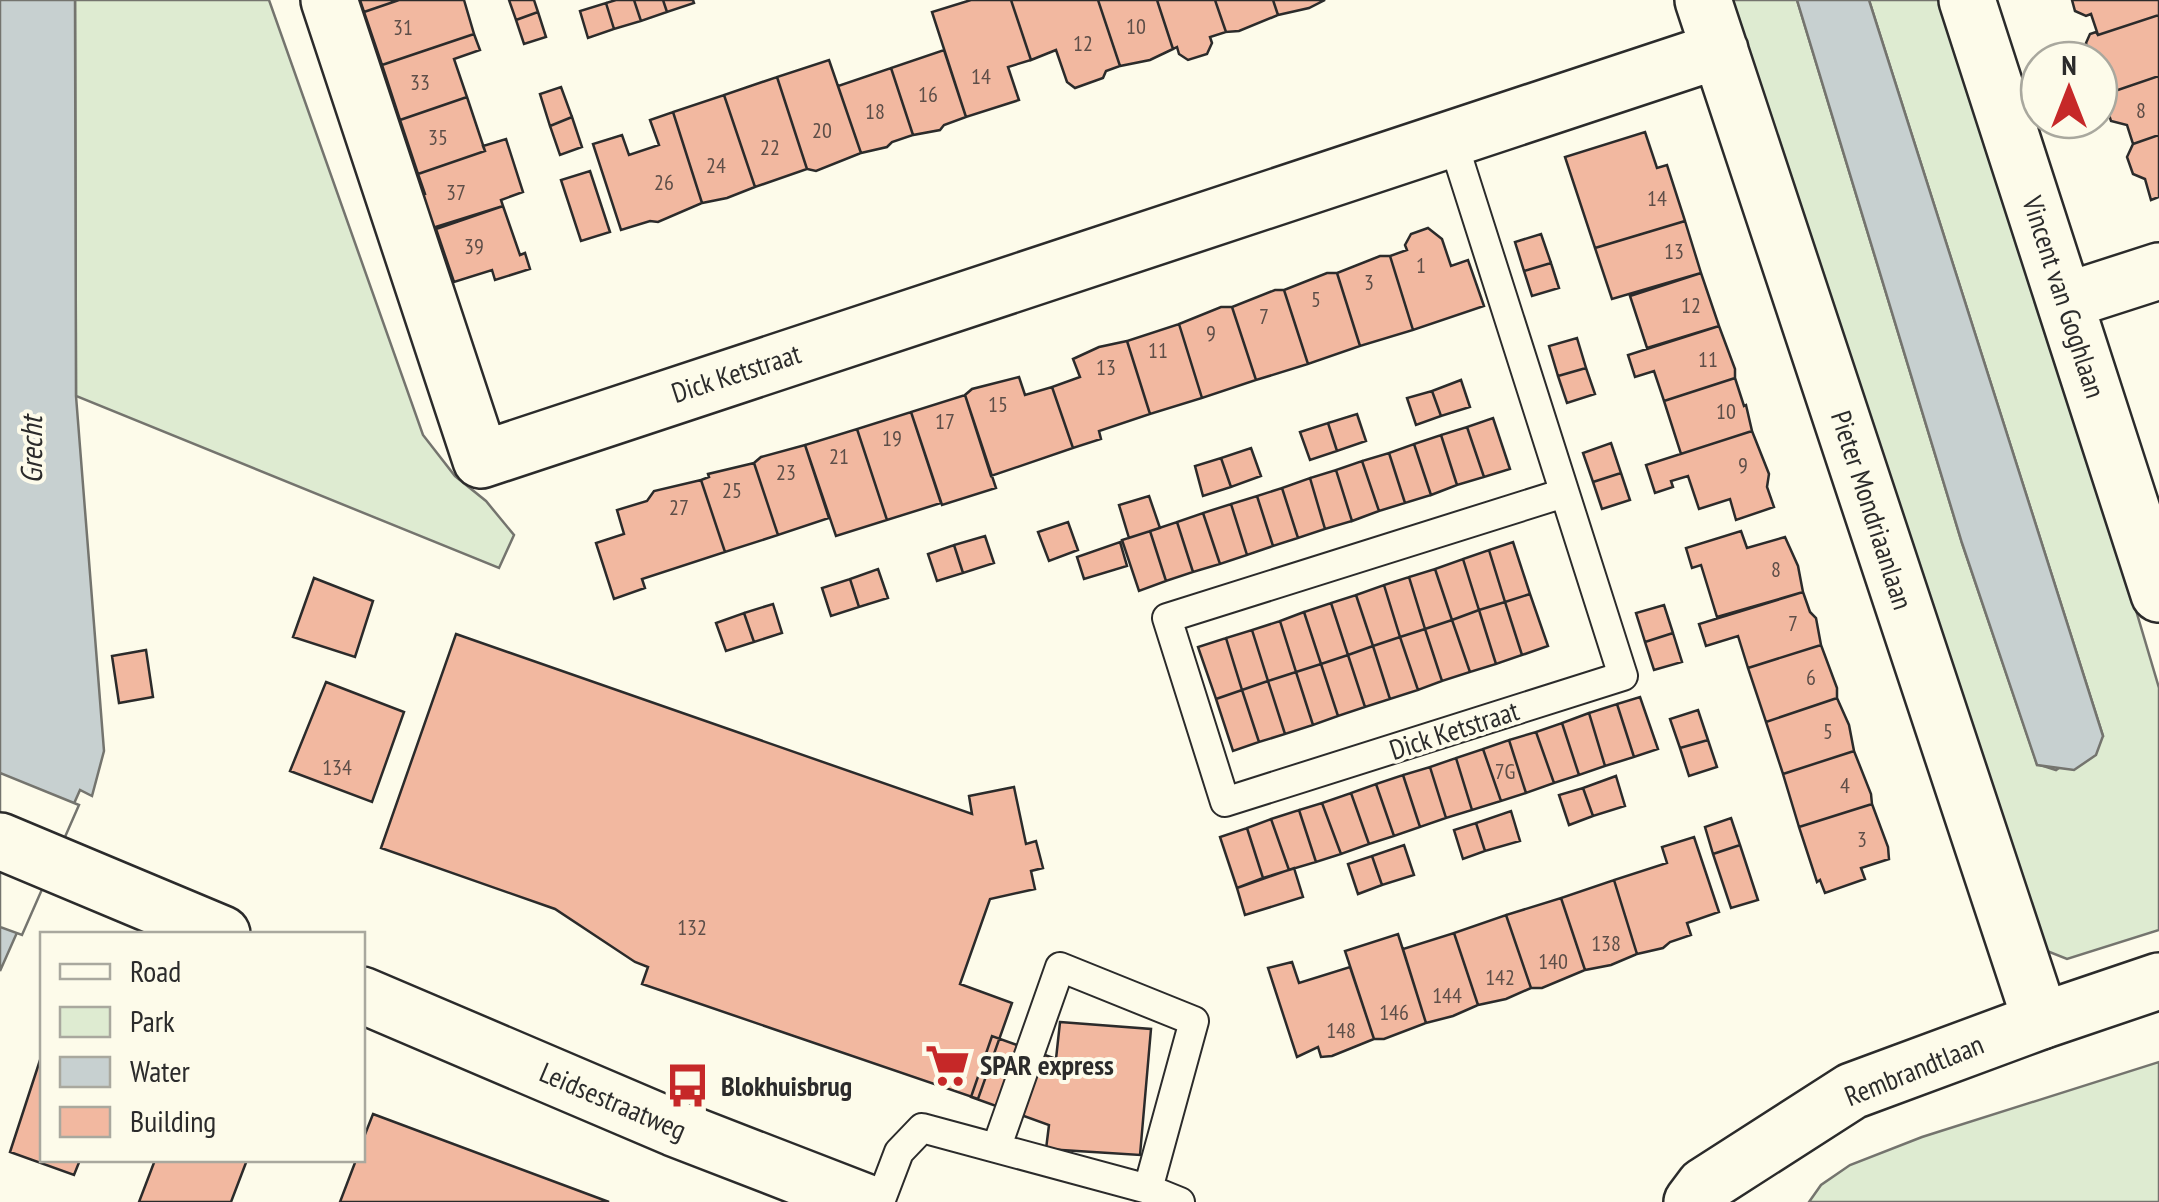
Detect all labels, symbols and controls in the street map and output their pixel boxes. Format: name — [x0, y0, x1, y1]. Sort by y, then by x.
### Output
house number: 10 — [1126, 12, 1146, 40]
house number: 31 — [393, 13, 413, 41]
house number: 12 — [1073, 29, 1093, 57]
north arrow — [2019, 40, 2119, 140]
text: N — [2061, 46, 2077, 83]
house number: 14 — [971, 62, 991, 90]
house number: 33 — [410, 68, 430, 96]
house number: 16 — [918, 80, 938, 108]
house number: 8 — [2136, 96, 2146, 124]
house number: 18 — [865, 97, 885, 125]
house number: 20 — [812, 116, 832, 144]
house number: 35 — [428, 123, 448, 151]
house number: 22 — [760, 133, 780, 161]
house number: 24 — [706, 151, 726, 179]
house number: 26 — [654, 168, 674, 196]
house number: 37 — [446, 178, 466, 206]
house number: 14 — [1647, 184, 1667, 212]
street label: Vincent van Goghlaan — [2014, 190, 2115, 402]
house number: 39 — [464, 232, 484, 260]
house number: 13 — [1664, 237, 1684, 265]
house number: 1 — [1416, 251, 1426, 279]
house number: 3 — [1364, 268, 1374, 296]
house number: 5 — [1311, 285, 1321, 313]
house number: 12 — [1681, 291, 1701, 319]
house number: 7 — [1259, 302, 1269, 330]
house number: 9 — [1206, 319, 1216, 347]
street label: Dick Ketstraat — [667, 334, 805, 411]
house number: 11 — [1148, 336, 1168, 364]
house number: 11 — [1698, 345, 1718, 373]
house number: 13 — [1096, 353, 1116, 381]
house number: 15 — [988, 390, 1008, 418]
house number: 10 — [1716, 397, 1736, 425]
street label: Pieter Mondriaanlaan — [1823, 406, 1922, 614]
house number: 17 — [935, 407, 955, 435]
water label: Grecht — [11, 413, 50, 484]
house number: 19 — [882, 424, 902, 452]
house number: 21 — [829, 442, 849, 470]
house number: 9 — [1738, 451, 1748, 479]
house number: 23 — [776, 458, 796, 486]
house number: 25 — [722, 476, 742, 504]
house number: 27 — [669, 493, 689, 521]
house number: 8 — [1771, 555, 1781, 583]
house number: 7 — [1788, 609, 1798, 637]
house number: 6 — [1806, 663, 1816, 691]
street label: Dick Ketstraat — [1385, 691, 1523, 768]
house number: 5 — [1823, 717, 1833, 745]
house number: 134 — [322, 753, 352, 781]
house number: 7G — [1495, 757, 1515, 785]
house number: 4 — [1840, 771, 1850, 799]
house number: 3 — [1857, 825, 1867, 853]
house number: 132 — [677, 913, 707, 941]
house number: 138 — [1591, 929, 1621, 957]
legend — [40, 932, 365, 1162]
house number: 140 — [1538, 947, 1568, 975]
text: Road — [130, 951, 181, 990]
house number: 142 — [1485, 963, 1515, 991]
house number: 144 — [1432, 981, 1462, 1009]
house number: 146 — [1379, 998, 1409, 1026]
text: Park — [130, 1001, 175, 1040]
house number: 148 — [1326, 1016, 1356, 1044]
street label: Rembrandtlaan — [1839, 1025, 1989, 1114]
supermarket icon: SPAR express — [923, 1041, 971, 1089]
place label: SPAR express — [980, 1046, 1114, 1083]
text: Water — [130, 1051, 191, 1090]
street label: Leidsestraatweg — [534, 1053, 692, 1148]
bus stop icon: Blokhuisbrug — [664, 1062, 712, 1110]
place label: Blokhuisbrug — [721, 1067, 852, 1104]
text: Building — [130, 1101, 216, 1140]

